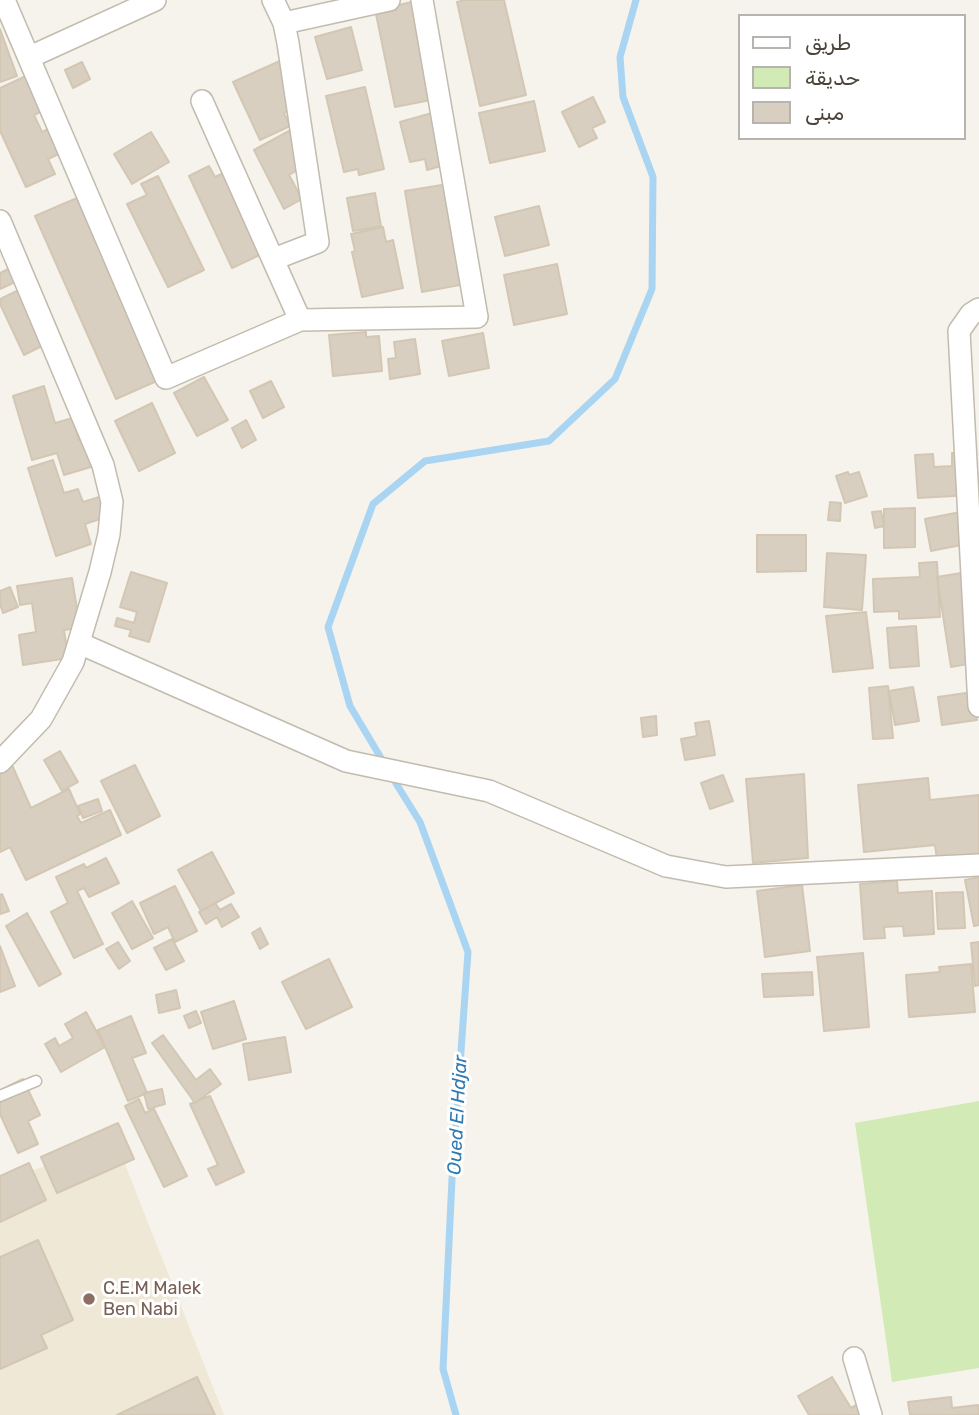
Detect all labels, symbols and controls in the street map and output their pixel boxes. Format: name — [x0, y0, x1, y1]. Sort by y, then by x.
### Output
legend — [738, 14, 965, 140]
text: طريق — [805, 30, 851, 55]
text: حديقة — [805, 65, 860, 90]
text: مبنى — [805, 100, 844, 125]
water label: Oued El Hdjar — [443, 1055, 473, 1175]
place label: C.E.M Malek Ben Nabi — [103, 1278, 201, 1320]
marker: C.E.M Malek Ben Nabi — [81, 1291, 97, 1307]

